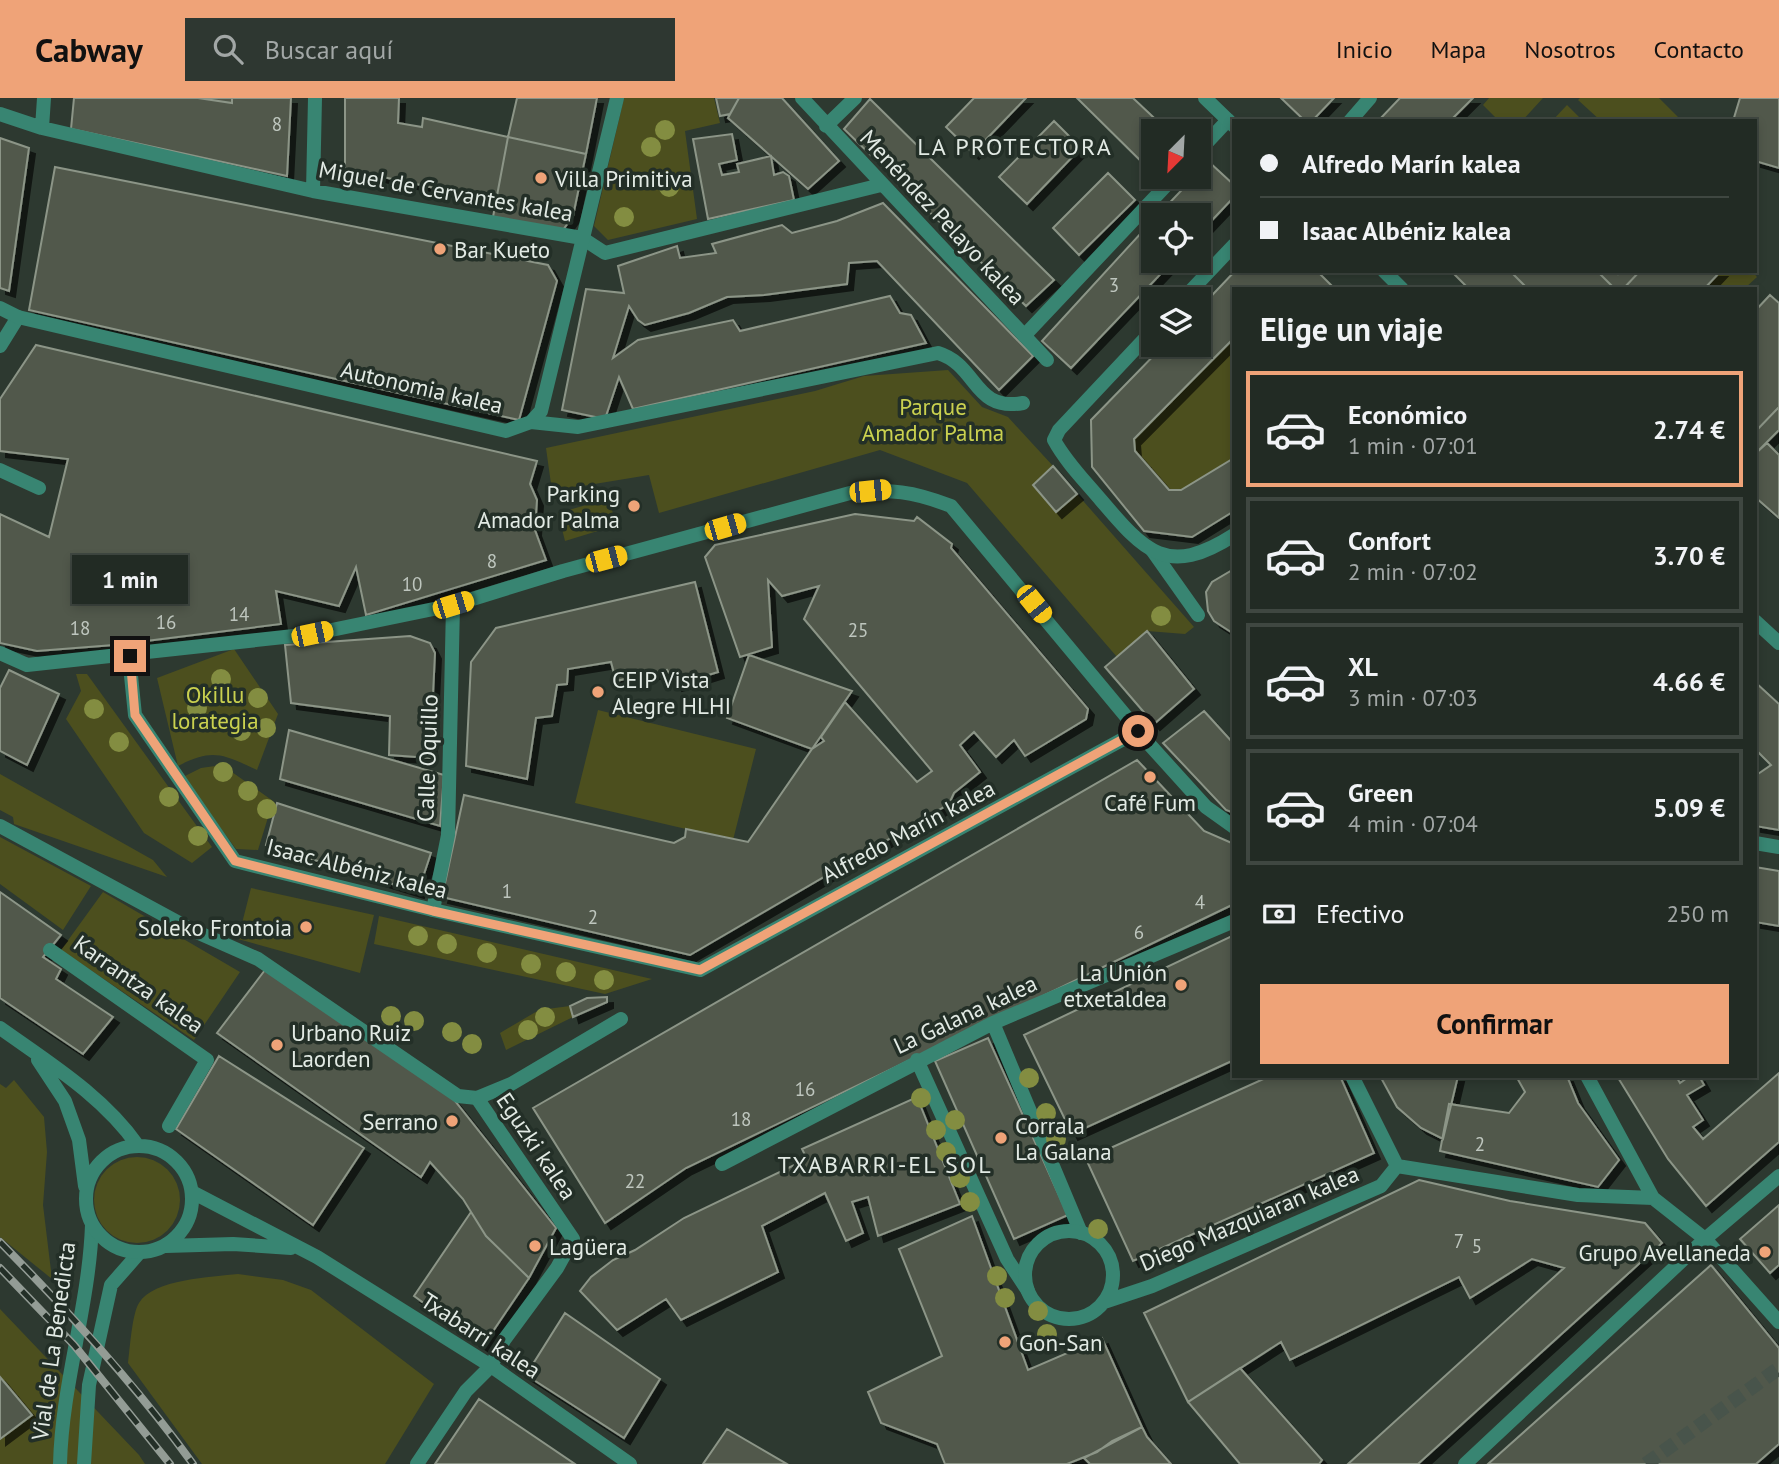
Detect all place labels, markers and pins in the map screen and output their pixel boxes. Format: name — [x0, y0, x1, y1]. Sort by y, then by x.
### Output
place label: Villa Primitiva — [554, 164, 693, 193]
marker: Villa Primitiva — [533, 170, 549, 186]
place label: Bar Kueto — [454, 235, 550, 264]
marker: Bar Kueto — [432, 241, 448, 257]
place label: Parking Amador Palma — [478, 479, 620, 534]
marker: Parking Amador Palma — [626, 498, 642, 514]
place label: CEIP Vista Alegre HLHI — [612, 665, 731, 720]
marker: CEIP Vista Alegre HLHI — [590, 684, 606, 700]
marker: Café Fum — [1142, 769, 1158, 785]
place label: Café Fum — [1104, 788, 1196, 817]
place label: Soleko Frontoia — [138, 913, 292, 942]
marker: Soleko Frontoia — [298, 919, 314, 935]
place label: La Unión etxetaldea — [1064, 958, 1167, 1013]
marker: La Unión etxetaldea — [1173, 977, 1189, 993]
place label: Urbano Ruiz Laorden — [291, 1018, 411, 1073]
marker: Urbano Ruiz Laorden — [269, 1037, 285, 1053]
place label: Serrano — [362, 1107, 438, 1136]
place label: Corrala La Galana — [1015, 1111, 1112, 1166]
marker: Serrano — [444, 1113, 460, 1129]
marker: Corrala La Galana — [993, 1130, 1009, 1146]
place label: Lagüera — [549, 1232, 628, 1261]
marker: Lagüera — [527, 1238, 543, 1254]
place label: Grupo Avellaneda — [1578, 1238, 1751, 1267]
marker: Grupo Avellaneda — [1757, 1244, 1773, 1260]
place label: Gon-San — [1019, 1328, 1102, 1357]
marker: Gon-San — [997, 1334, 1013, 1350]

